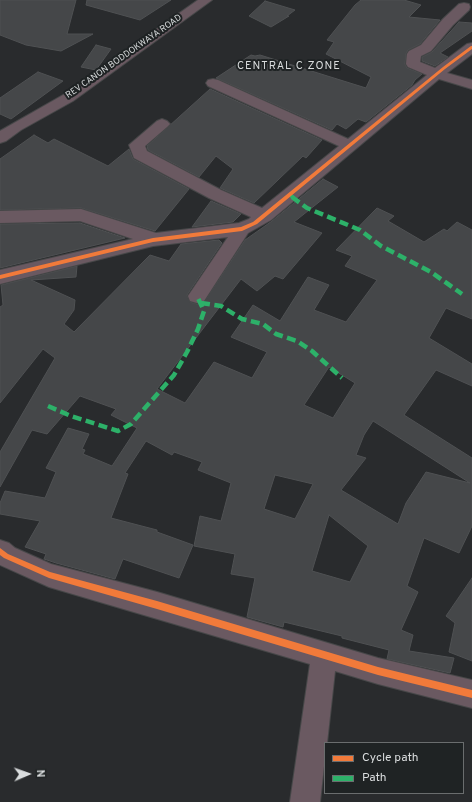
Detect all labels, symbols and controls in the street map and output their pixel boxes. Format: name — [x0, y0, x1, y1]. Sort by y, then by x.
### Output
street label: REV CANON BODDOKWAYA ROAD — [64, 13, 184, 101]
district label: CENTRAL C ZONE — [237, 60, 341, 74]
legend — [324, 742, 464, 794]
text: Cycle path — [362, 750, 419, 766]
north arrow — [8, 754, 48, 794]
text: N — [33, 769, 47, 778]
text: Path — [362, 770, 387, 786]

